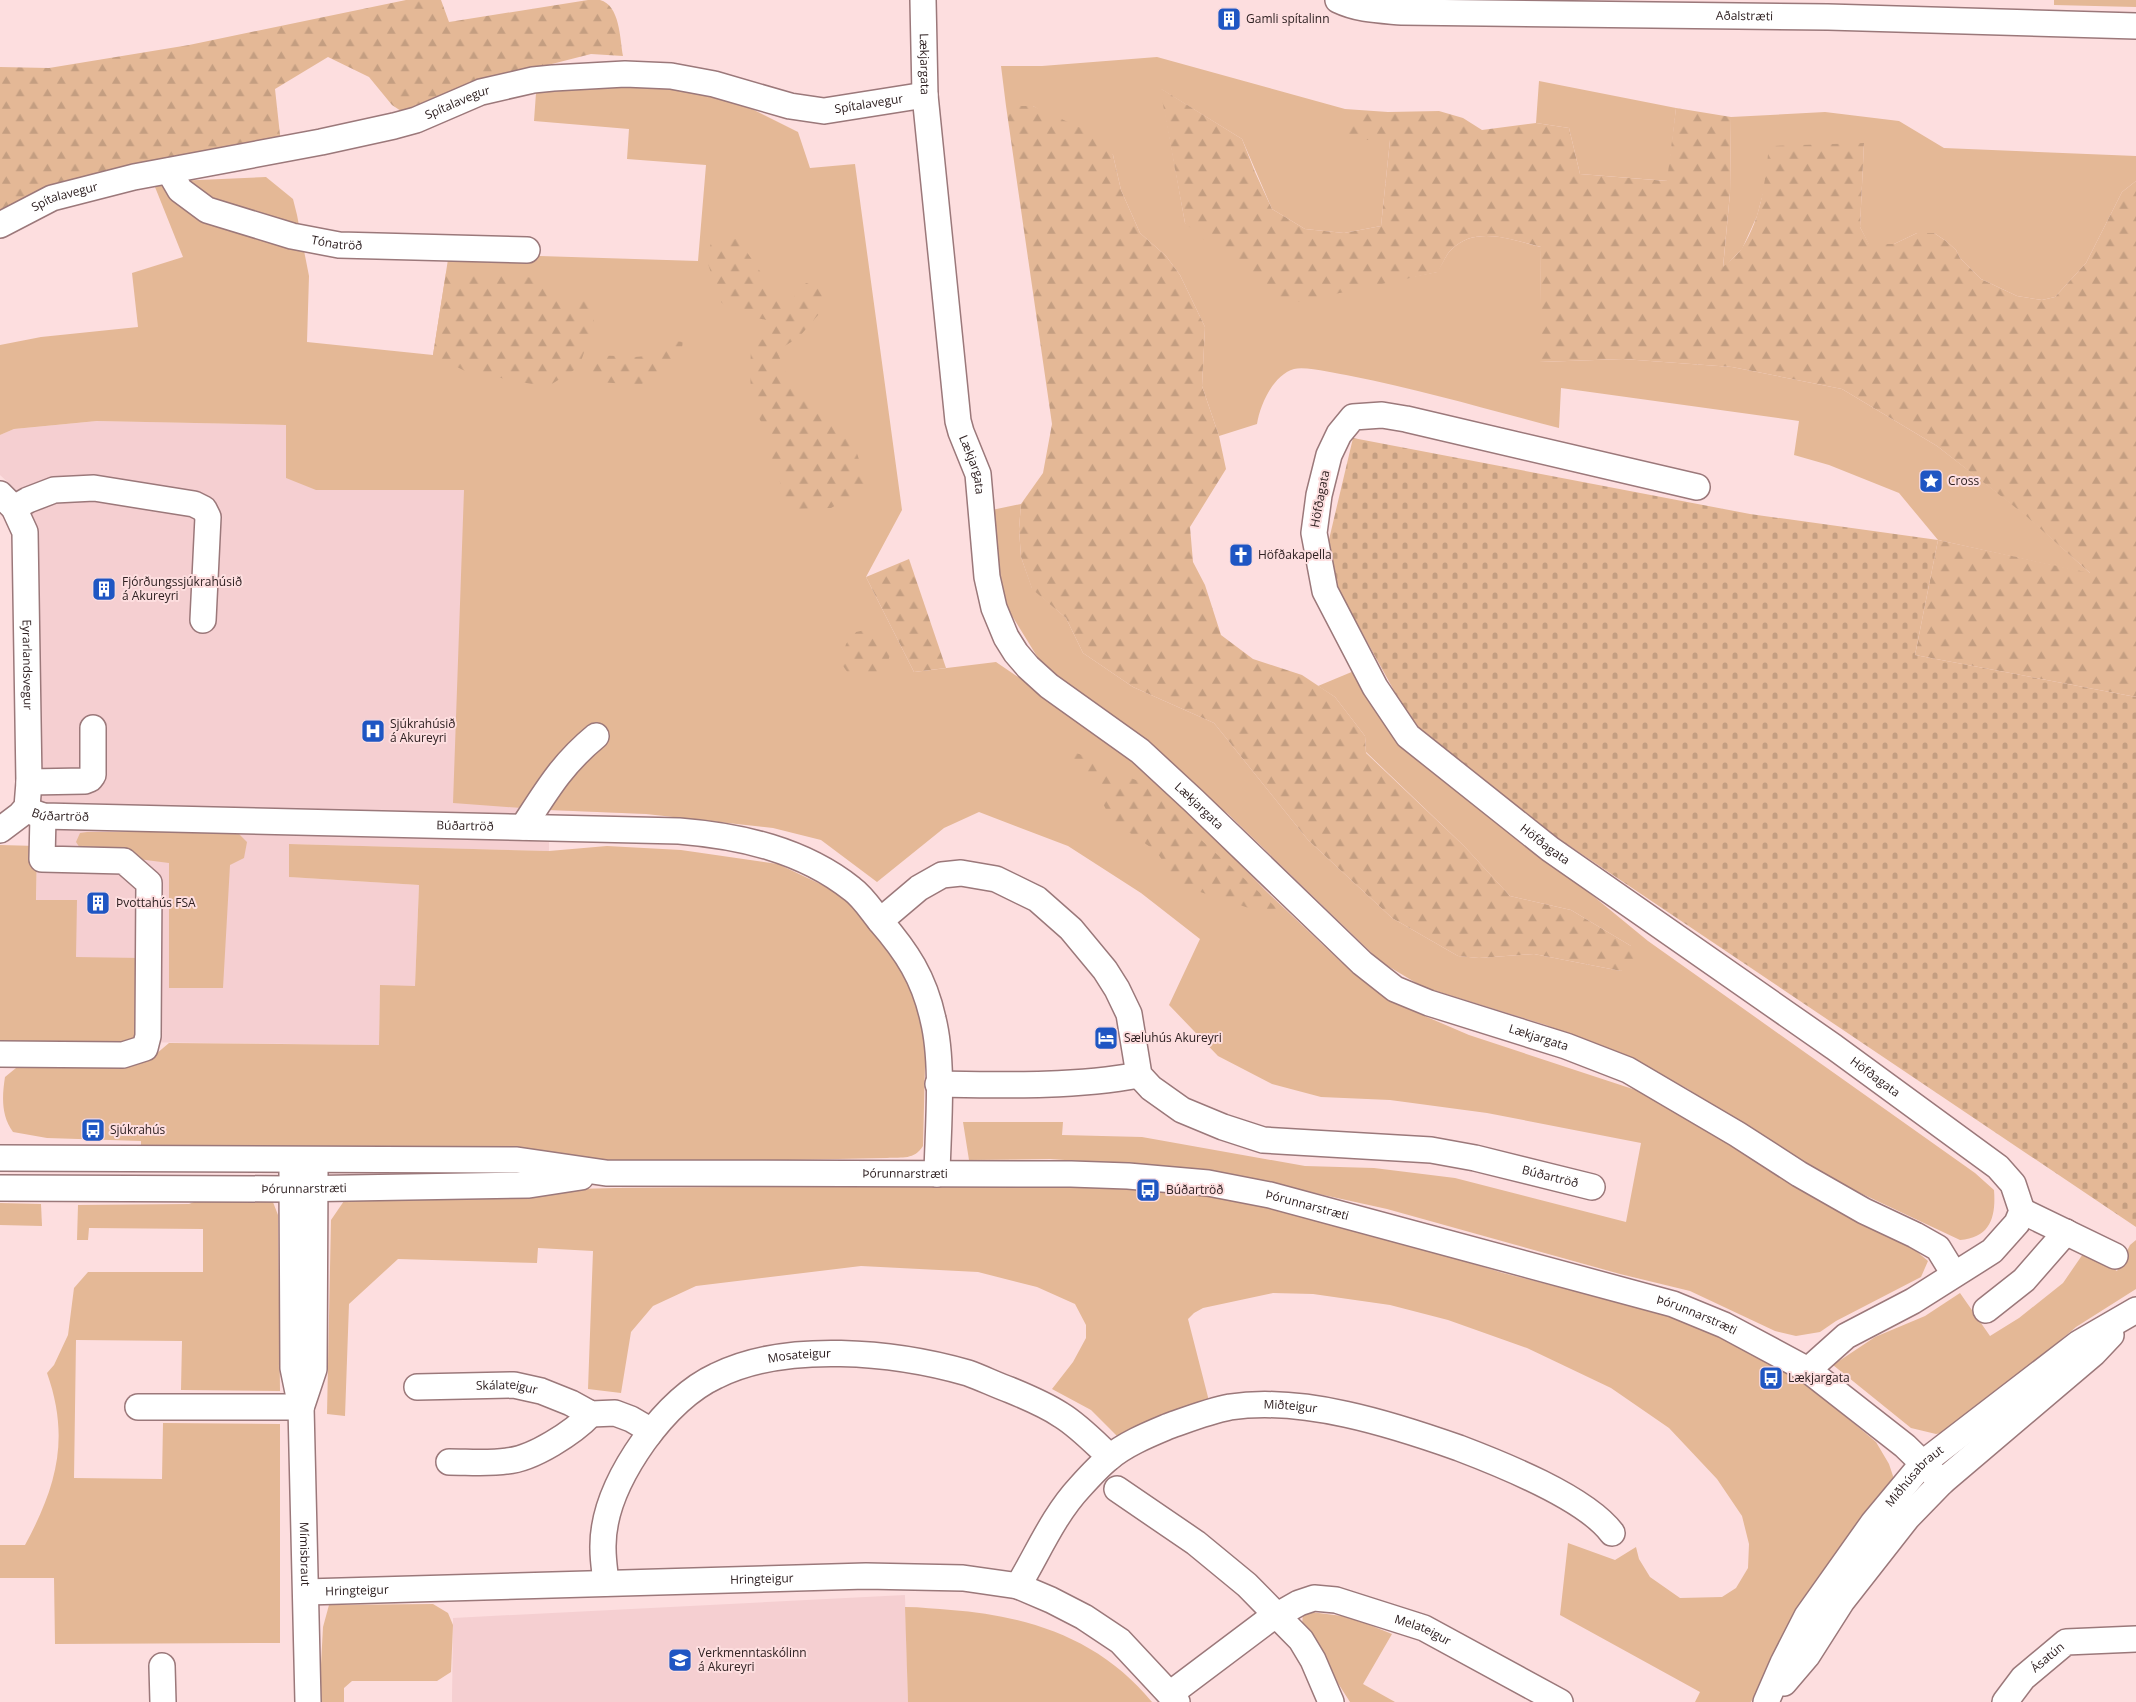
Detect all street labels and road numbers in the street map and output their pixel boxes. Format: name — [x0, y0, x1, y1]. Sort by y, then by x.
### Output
street label: Aðalstræti — [1716, 7, 1773, 24]
street label: Lækjargata — [916, 33, 934, 95]
street label: Spítalavegur — [422, 81, 491, 123]
street label: Spítalavegur — [833, 90, 904, 117]
street label: Spítalavegur — [28, 178, 100, 215]
street label: Tónatröð — [310, 231, 363, 254]
street label: Lækjargata — [955, 432, 989, 495]
street label: Höfðagata — [1306, 469, 1333, 529]
street label: Eyrarlandsvegur — [18, 619, 37, 710]
street label: Lækjargata — [1171, 778, 1227, 833]
street label: Búðartröð — [29, 804, 89, 825]
street label: Búðartröð — [436, 816, 494, 835]
street label: Höfðagata — [1517, 820, 1573, 868]
street label: Lækjargata — [1507, 1020, 1571, 1054]
street label: Höfðagata — [1847, 1053, 1904, 1101]
street label: Búðartröð — [1520, 1161, 1580, 1191]
street label: Þórunnarstræti — [862, 1165, 948, 1182]
street label: Þórunnarstræti — [261, 1179, 347, 1197]
street label: Þórunnarstræti — [1264, 1185, 1351, 1224]
street label: Þórunnarstræti — [1655, 1291, 1740, 1339]
street label: Mosateigur — [766, 1344, 831, 1367]
street label: Skálateigur — [476, 1376, 540, 1398]
street label: Miðteigur — [1263, 1395, 1319, 1417]
street label: Miðhúsabraut — [1881, 1441, 1947, 1510]
street label: Mímisbraut — [296, 1522, 314, 1586]
street label: Hringteigur — [730, 1569, 794, 1588]
street label: Hringteigur — [325, 1581, 389, 1599]
street label: Melateigur — [1393, 1610, 1454, 1649]
street label: Ásatún — [2027, 1638, 2068, 1676]

